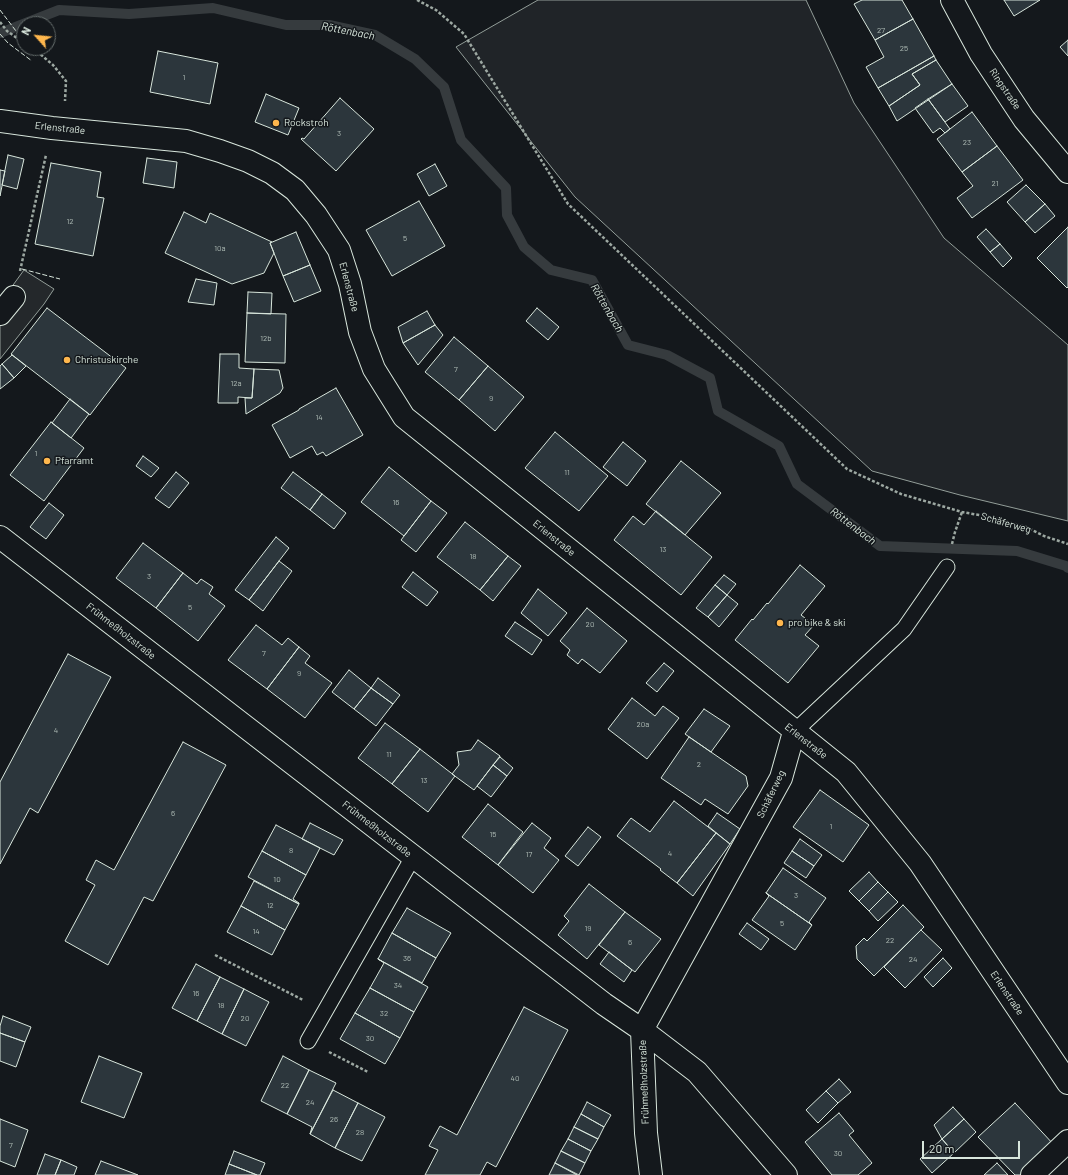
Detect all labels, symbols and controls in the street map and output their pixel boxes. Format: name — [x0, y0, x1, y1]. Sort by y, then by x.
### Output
north arrow — [16, 16, 56, 56]
water label: Röttenbach — [320, 19, 376, 43]
text: N — [18, 25, 33, 37]
house number: 27 — [877, 25, 885, 35]
house number: 25 — [900, 43, 908, 53]
street label: Ringstraße — [987, 66, 1023, 112]
house number: 1 — [183, 72, 185, 82]
place label: Rockstroh — [284, 117, 329, 129]
marker: Rockstroh — [271, 118, 281, 128]
street label: Erlenstraße — [34, 119, 86, 137]
house number: 3 — [337, 128, 341, 138]
house number: 23 — [963, 137, 971, 147]
house number: 21 — [992, 178, 998, 188]
house number: 12 — [66, 216, 74, 226]
house number: 5 — [403, 233, 407, 243]
house number: 10a — [214, 243, 226, 253]
street label: Erlenstraße — [337, 261, 361, 313]
water label: Röttenbach — [588, 281, 626, 335]
house number: 12b — [260, 333, 272, 343]
place label: Christuskirche — [75, 354, 138, 366]
marker: Christuskirche — [62, 355, 72, 365]
house number: 7 — [454, 364, 458, 374]
house number: 12a — [230, 378, 242, 388]
house number: 9 — [489, 393, 493, 403]
house number: 14 — [315, 412, 323, 422]
house number: 1 — [35, 448, 37, 458]
place label: Pfarramt — [55, 455, 94, 467]
marker: Pfarramt — [42, 456, 52, 466]
house number: 11 — [564, 467, 570, 477]
house number: 16 — [393, 497, 399, 507]
water label: Röttenbach — [827, 504, 879, 548]
street label: Schäferweg — [980, 510, 1032, 536]
street label: Erlenstraße — [530, 517, 578, 559]
house number: 13 — [660, 544, 666, 554]
house number: 18 — [470, 551, 476, 561]
house number: 3 — [147, 571, 151, 581]
street label: Frühmeßholzstraße — [84, 600, 158, 662]
house number: 5 — [188, 602, 192, 612]
place label: pro bike & ski — [788, 617, 846, 629]
marker: pro bike & ski — [775, 618, 785, 628]
house number: 20 — [586, 619, 594, 629]
house number: 7 — [262, 648, 266, 658]
house number: 9 — [297, 668, 301, 678]
house number: 20a — [637, 719, 649, 729]
street label: Erlenstraße — [782, 721, 830, 761]
house number: 4 — [54, 725, 58, 735]
house number: 11 — [386, 749, 392, 759]
house number: 2 — [697, 759, 701, 769]
street label: Schäferweg — [754, 768, 788, 820]
house number: 13 — [421, 775, 427, 785]
street label: Frühmeßholzstraße — [340, 798, 414, 860]
house number: 6 — [171, 808, 175, 818]
house number: 1 — [830, 821, 832, 831]
house number: 15 — [490, 829, 496, 839]
house number: 8 — [289, 845, 293, 855]
house number: 4 — [668, 848, 672, 858]
house number: 17 — [526, 849, 532, 859]
house number: 10 — [273, 874, 281, 884]
house number: 3 — [794, 890, 798, 900]
house number: 12 — [266, 900, 274, 910]
house number: 5 — [780, 918, 784, 928]
house number: 19 — [585, 923, 591, 933]
house number: 14 — [252, 926, 260, 936]
house number: 22 — [886, 935, 894, 945]
house number: 6 — [628, 937, 632, 947]
house number: 36 — [403, 953, 411, 963]
house number: 24 — [909, 954, 917, 964]
street label: Erlenstraße — [988, 969, 1026, 1017]
house number: 34 — [394, 980, 402, 990]
house number: 16 — [193, 988, 199, 998]
house number: 18 — [218, 1000, 224, 1010]
house number: 32 — [380, 1008, 388, 1018]
house number: 20 — [241, 1013, 249, 1023]
house number: 30 — [366, 1033, 374, 1043]
street label: Frühmeßholzstraße — [637, 1039, 651, 1125]
house number: 40 — [511, 1073, 519, 1083]
house number: 22 — [281, 1080, 289, 1090]
house number: 24 — [306, 1097, 314, 1107]
house number: 26 — [330, 1114, 338, 1124]
house number: 28 — [356, 1127, 364, 1137]
scale bar — [924, 1133, 1022, 1159]
house number: 7 — [9, 1140, 13, 1150]
text: 20 m — [929, 1141, 955, 1155]
house number: 30 — [834, 1148, 842, 1158]

